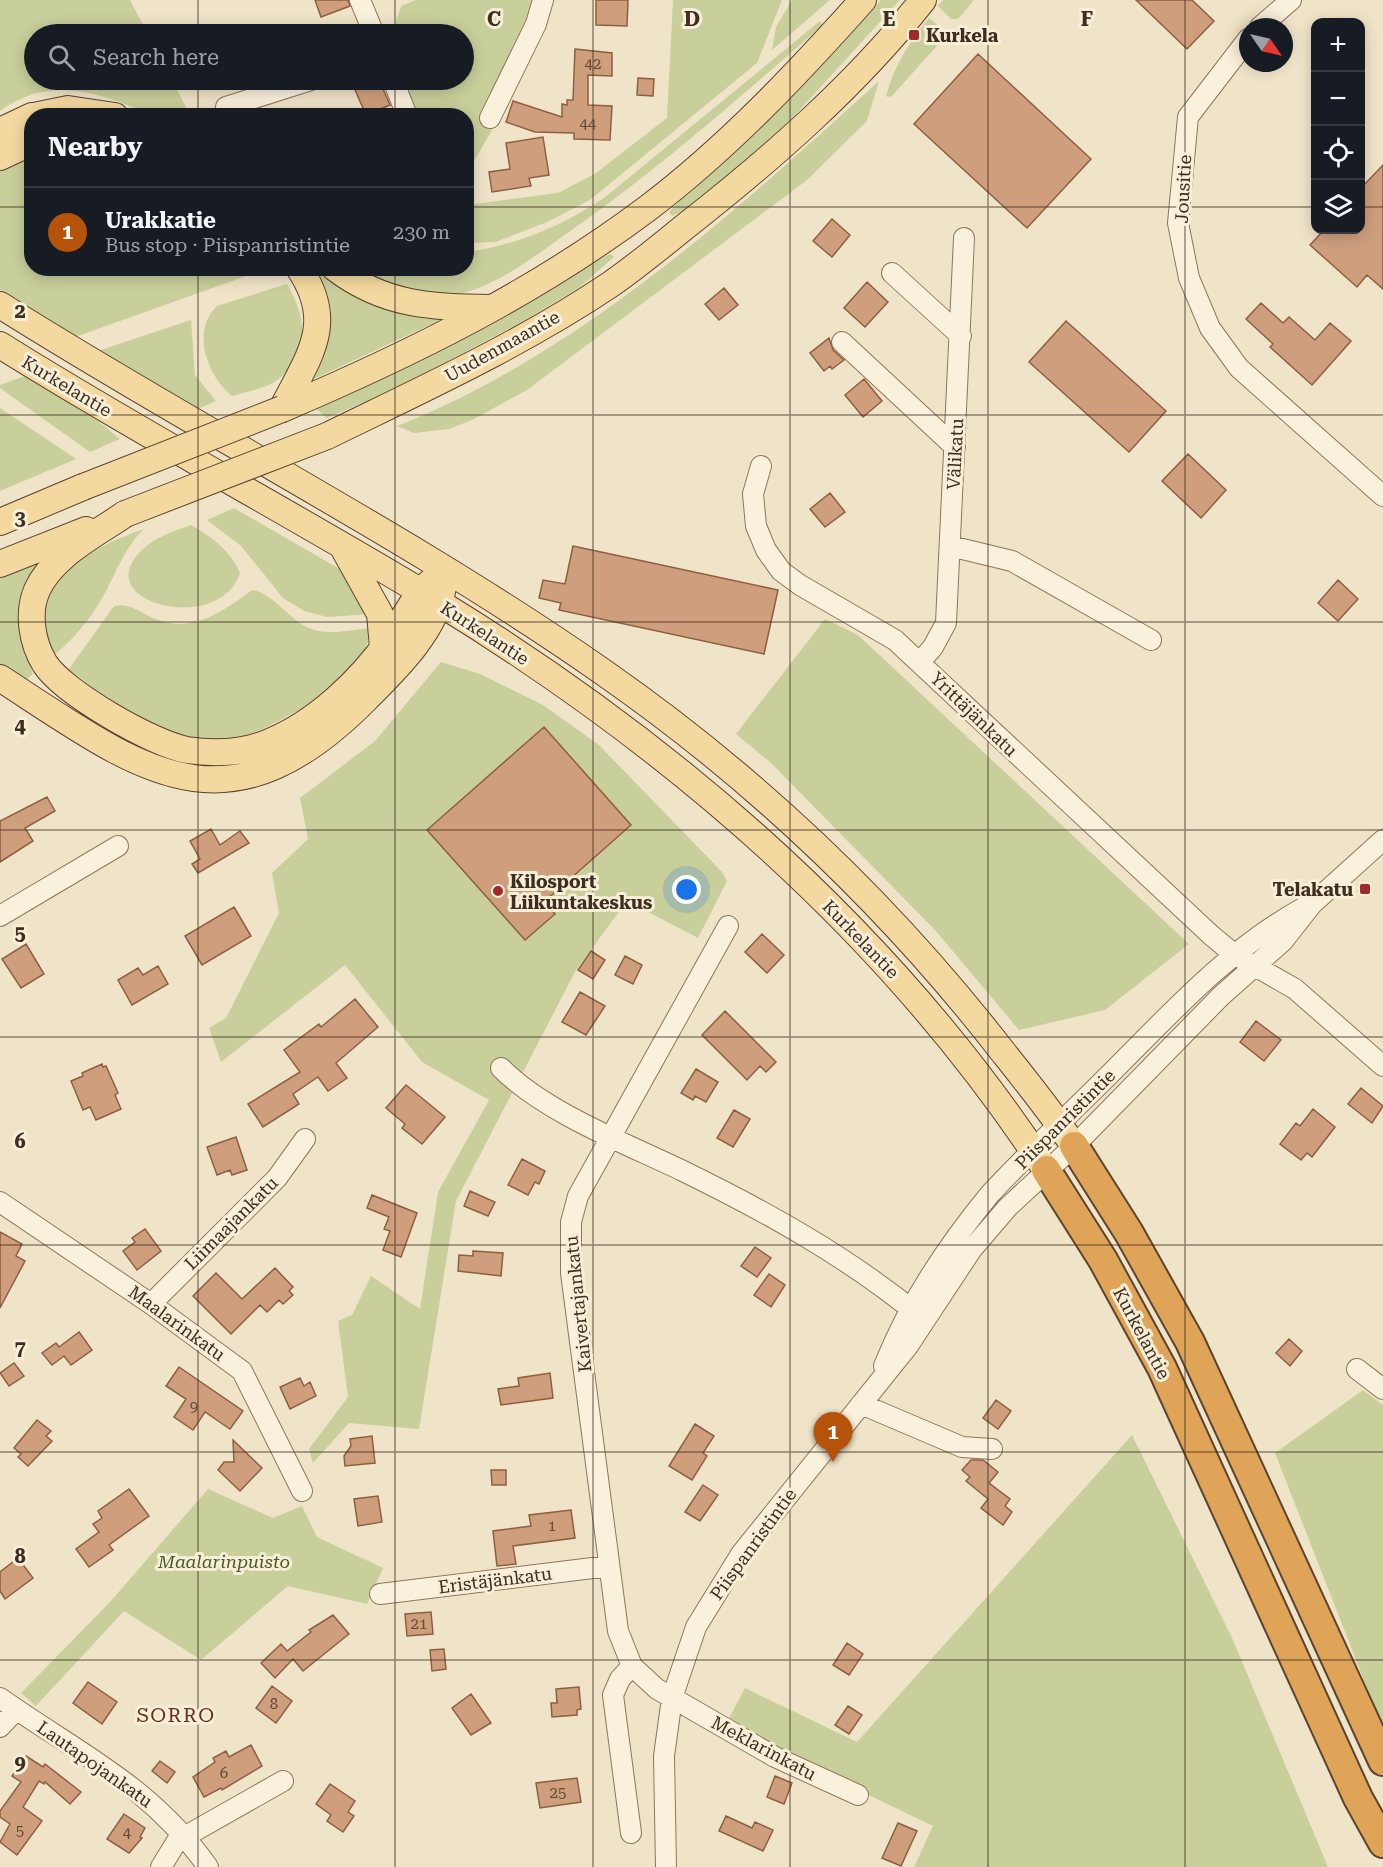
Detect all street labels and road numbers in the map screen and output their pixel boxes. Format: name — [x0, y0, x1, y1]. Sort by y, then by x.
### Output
street label: Jousitie — [1171, 154, 1195, 224]
street label: Uudenmaantie — [441, 306, 563, 386]
street label: Kurkelantie — [18, 351, 116, 421]
street label: Välikatu — [943, 418, 967, 490]
street label: Kurkelantie — [437, 597, 533, 669]
street label: Yrittäjänkatu — [926, 667, 1022, 761]
street label: Kurkelantie — [818, 895, 904, 983]
street label: Piispanristintie — [1011, 1065, 1119, 1173]
street label: Liimaajankatu — [180, 1172, 282, 1274]
street label: Kaivertajankatu — [560, 1235, 596, 1373]
street label: Maalarinkatu — [125, 1281, 229, 1365]
street label: Kurkelantie — [1109, 1283, 1175, 1383]
street label: Piispanristintie — [705, 1484, 801, 1604]
street label: Eristäjänkatu — [437, 1563, 553, 1597]
street label: Meklarinkatu — [708, 1712, 820, 1784]
street label: Lautapojankatu — [33, 1716, 157, 1812]

